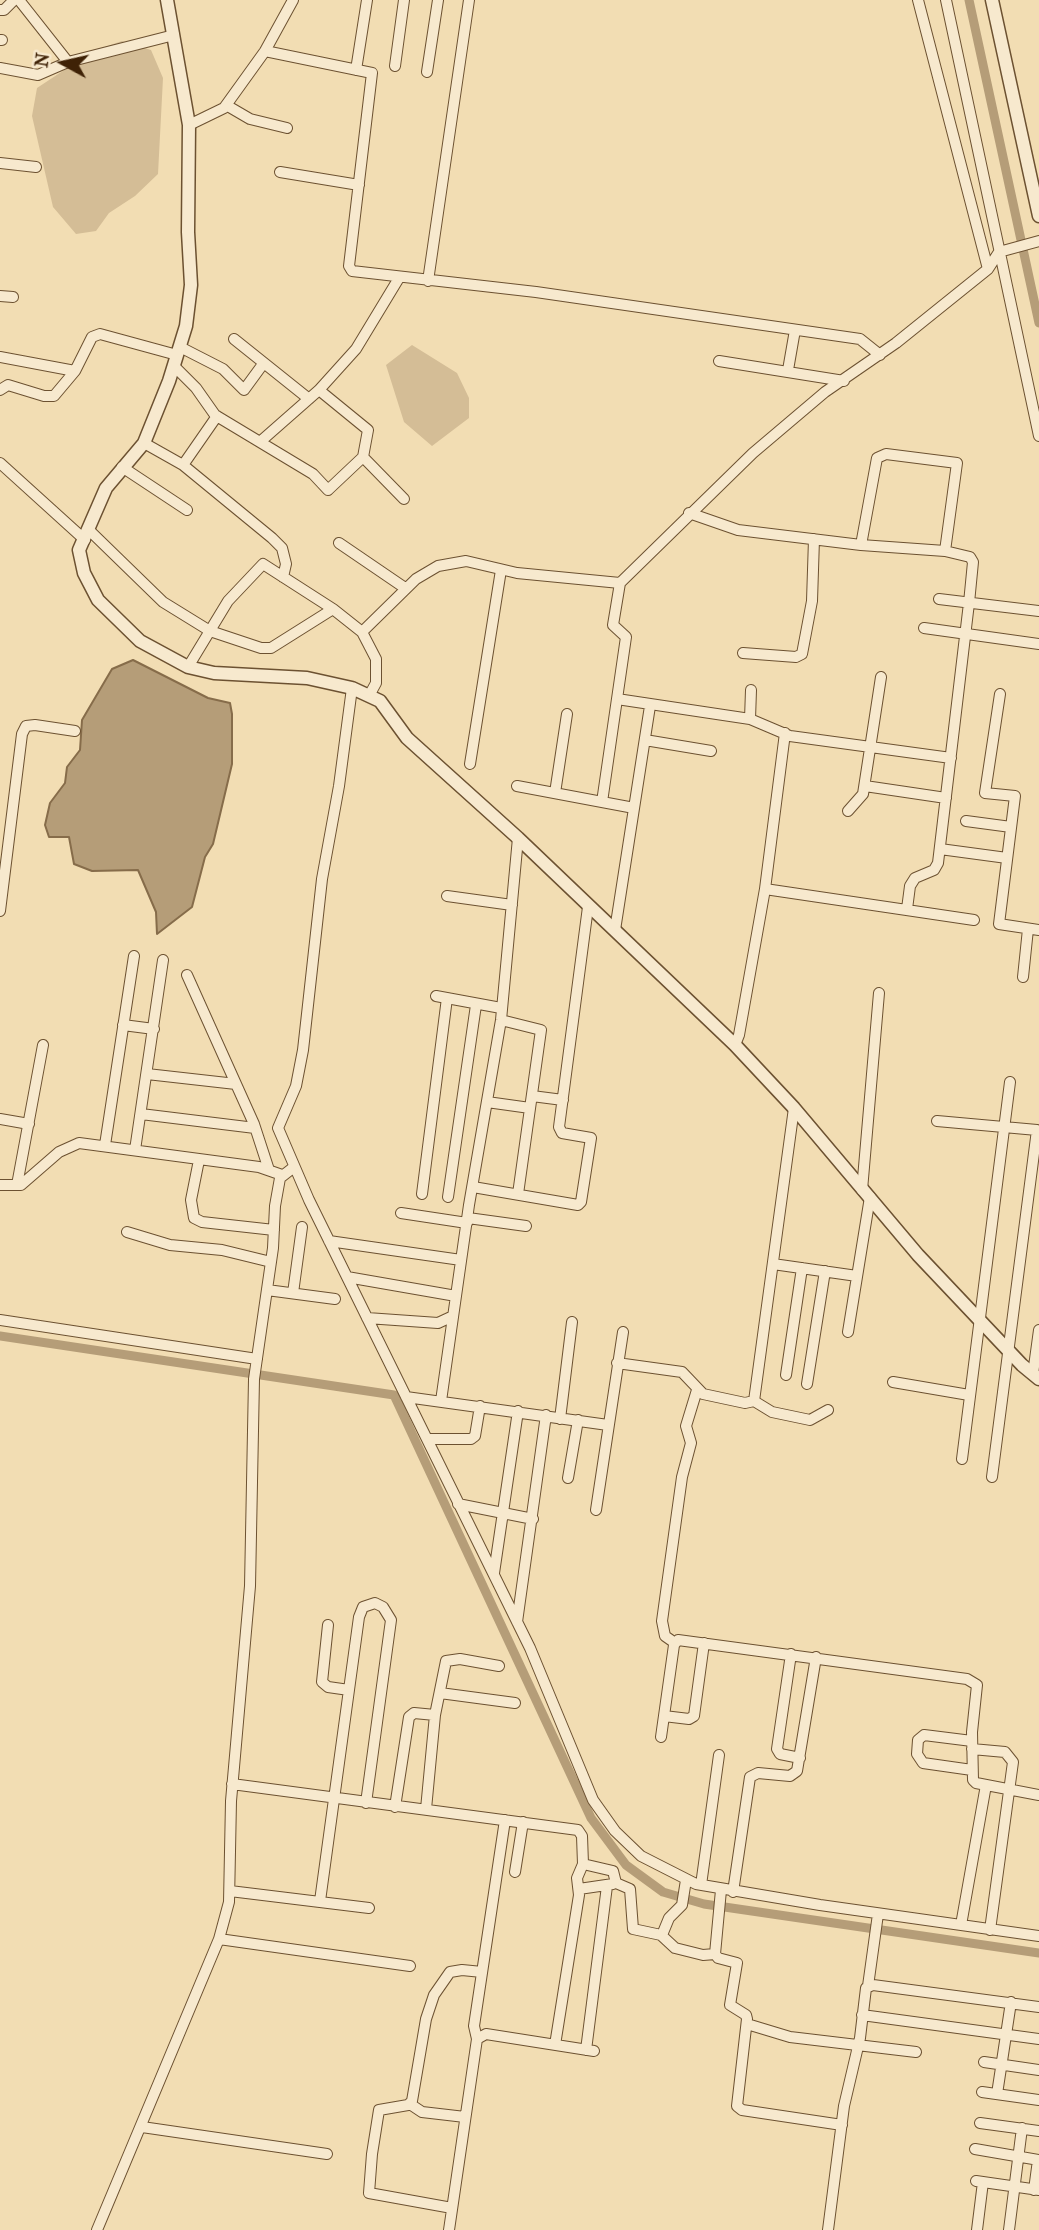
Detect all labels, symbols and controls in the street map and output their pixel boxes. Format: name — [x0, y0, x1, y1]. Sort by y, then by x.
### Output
north arrow — [28, 28, 98, 98]
text: N — [30, 51, 54, 69]

